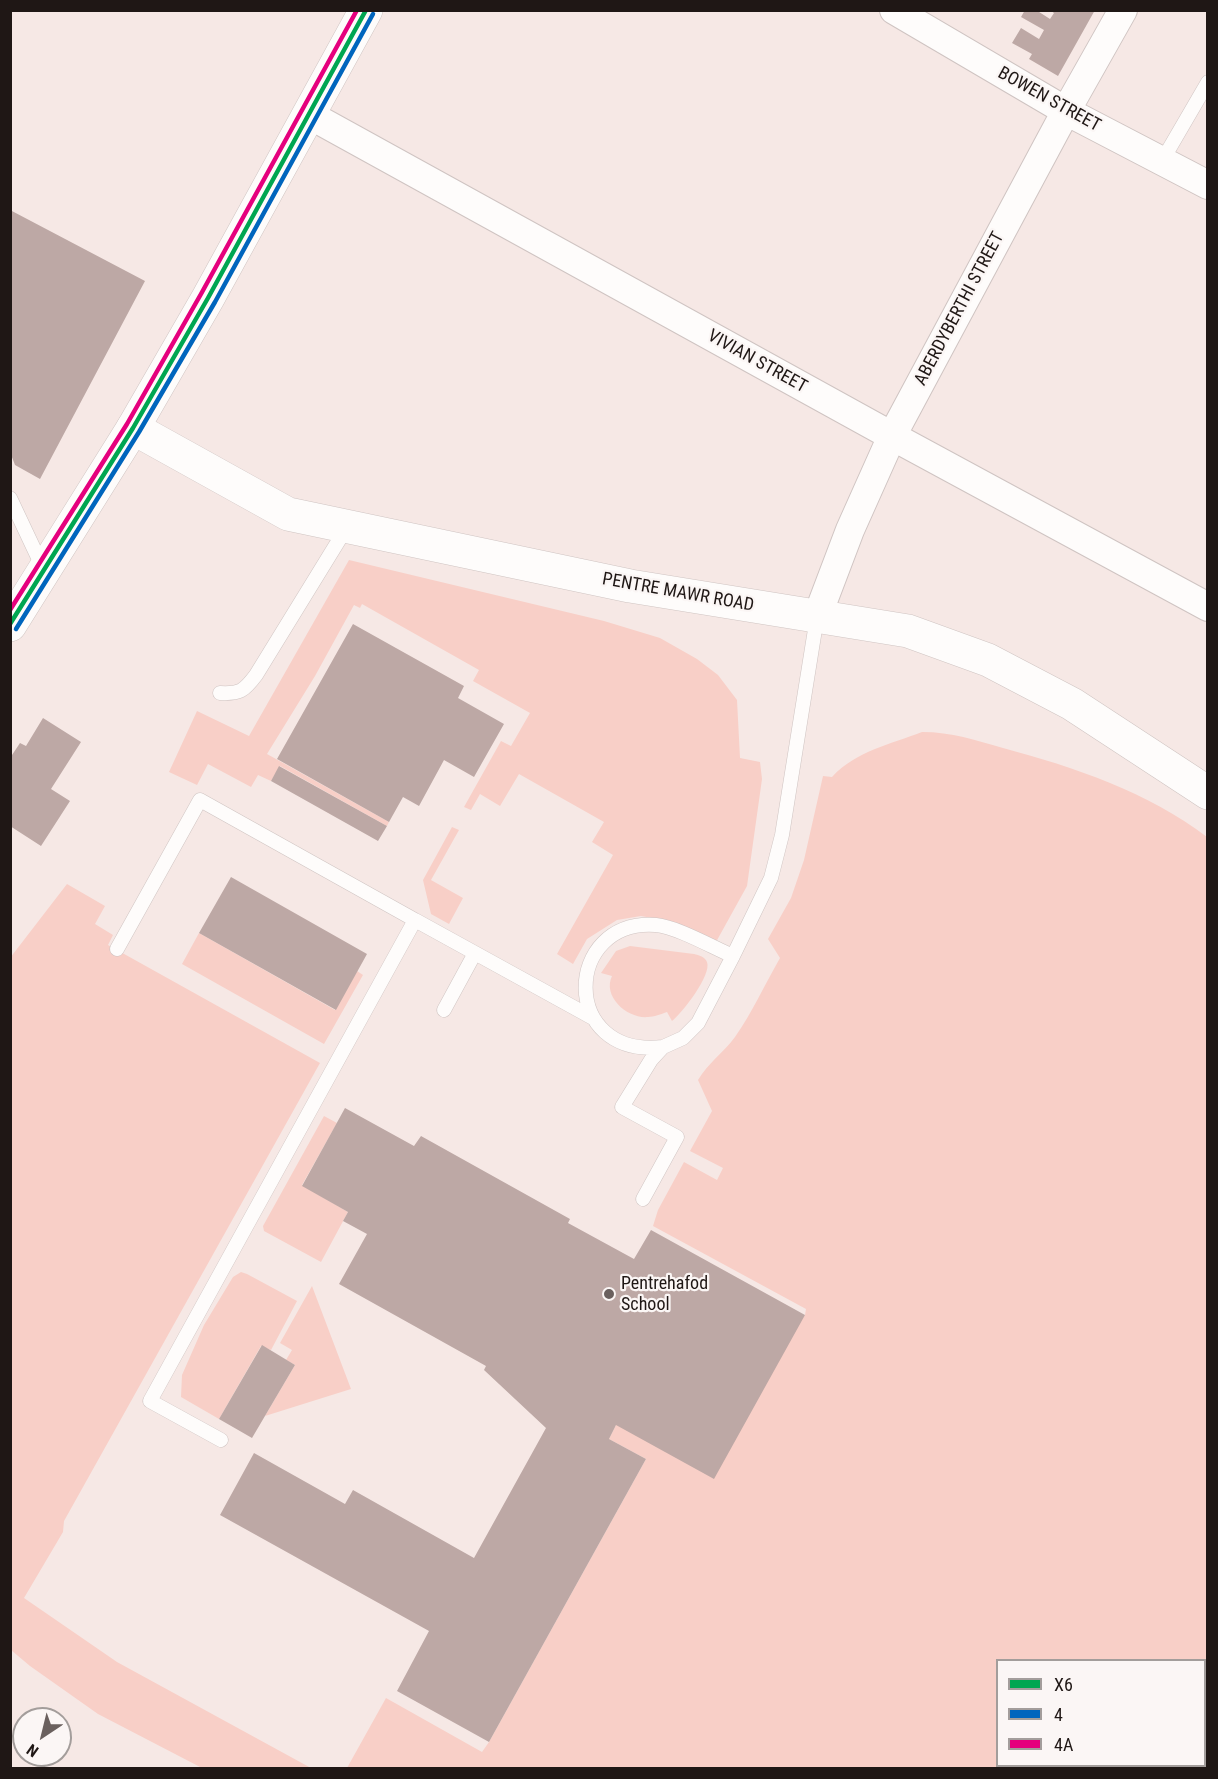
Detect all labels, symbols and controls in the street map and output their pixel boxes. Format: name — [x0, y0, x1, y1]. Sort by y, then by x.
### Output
street label: BOWEN STREET — [994, 63, 1104, 137]
street label: ABERDYBERTHI STREET — [910, 229, 1010, 389]
street label: VIVIAN STREET — [703, 326, 811, 398]
street label: PENTRE MAWR ROAD — [600, 569, 756, 617]
place label: Pentrehafod School — [621, 1273, 708, 1316]
marker: Pentrehafod School — [602, 1287, 616, 1301]
legend — [996, 1659, 1206, 1767]
text: X6 — [1054, 1674, 1073, 1695]
text: 4 — [1054, 1704, 1063, 1725]
north arrow — [12, 1707, 72, 1767]
text: 4A — [1054, 1734, 1073, 1755]
text: N — [23, 1740, 42, 1761]

